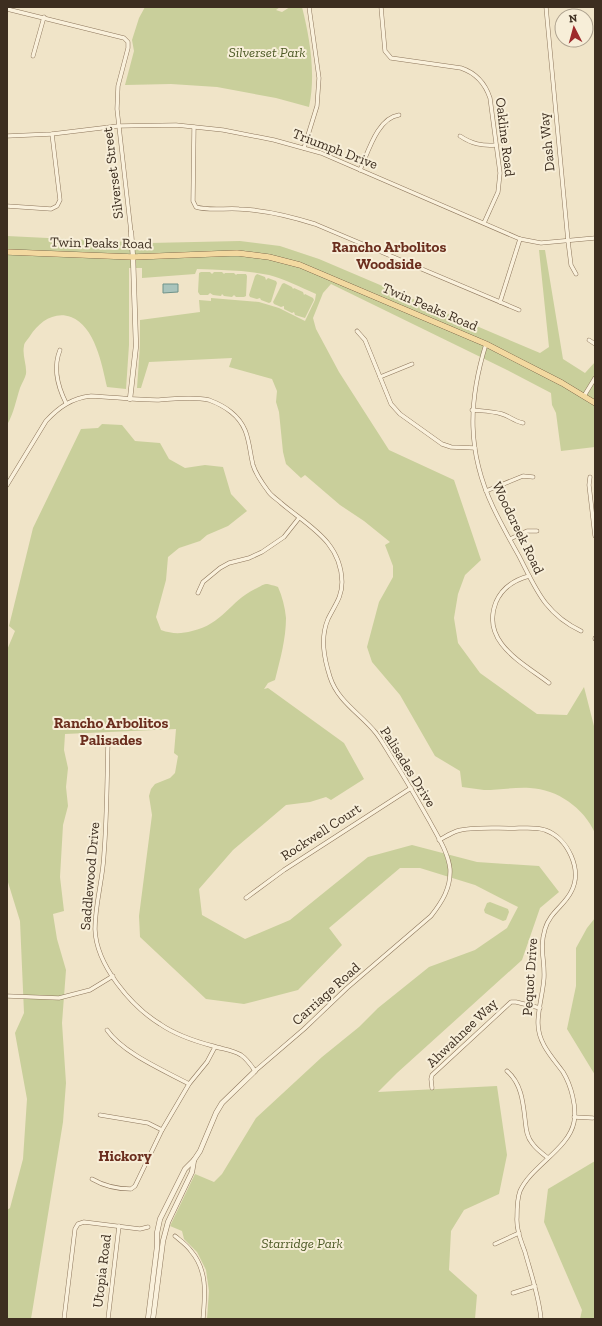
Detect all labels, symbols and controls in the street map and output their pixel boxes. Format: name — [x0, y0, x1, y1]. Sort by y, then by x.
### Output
north arrow — [554, 8, 594, 48]
text: N — [568, 12, 578, 25]
park label: Silverset Park — [228, 44, 306, 61]
street label: Oakline Road — [492, 96, 518, 178]
street label: Dash Way — [535, 111, 559, 172]
street label: Silverset Street — [99, 125, 127, 220]
street label: Triumph Drive — [290, 125, 380, 173]
street label: Twin Peaks Road — [50, 234, 152, 252]
district label: Rancho Arbolitos Woodside — [332, 238, 446, 273]
street label: Twin Peaks Road — [380, 279, 481, 335]
street label: Woodcreek Road — [488, 479, 548, 577]
district label: Rancho Arbolitos Palisades — [54, 714, 168, 749]
street label: Palisades Drive — [376, 724, 440, 811]
street label: Rockwell Court — [278, 799, 365, 864]
street label: Saddlewood Drive — [77, 821, 103, 931]
street label: Pequot Drive — [519, 937, 541, 1017]
street label: Carriage Road — [288, 959, 364, 1029]
street label: Ahwahnee Way — [423, 994, 502, 1071]
district label: Hickory — [98, 1147, 152, 1165]
street label: Utopia Road — [89, 1233, 115, 1309]
park label: Starridge Park — [261, 1235, 343, 1252]

